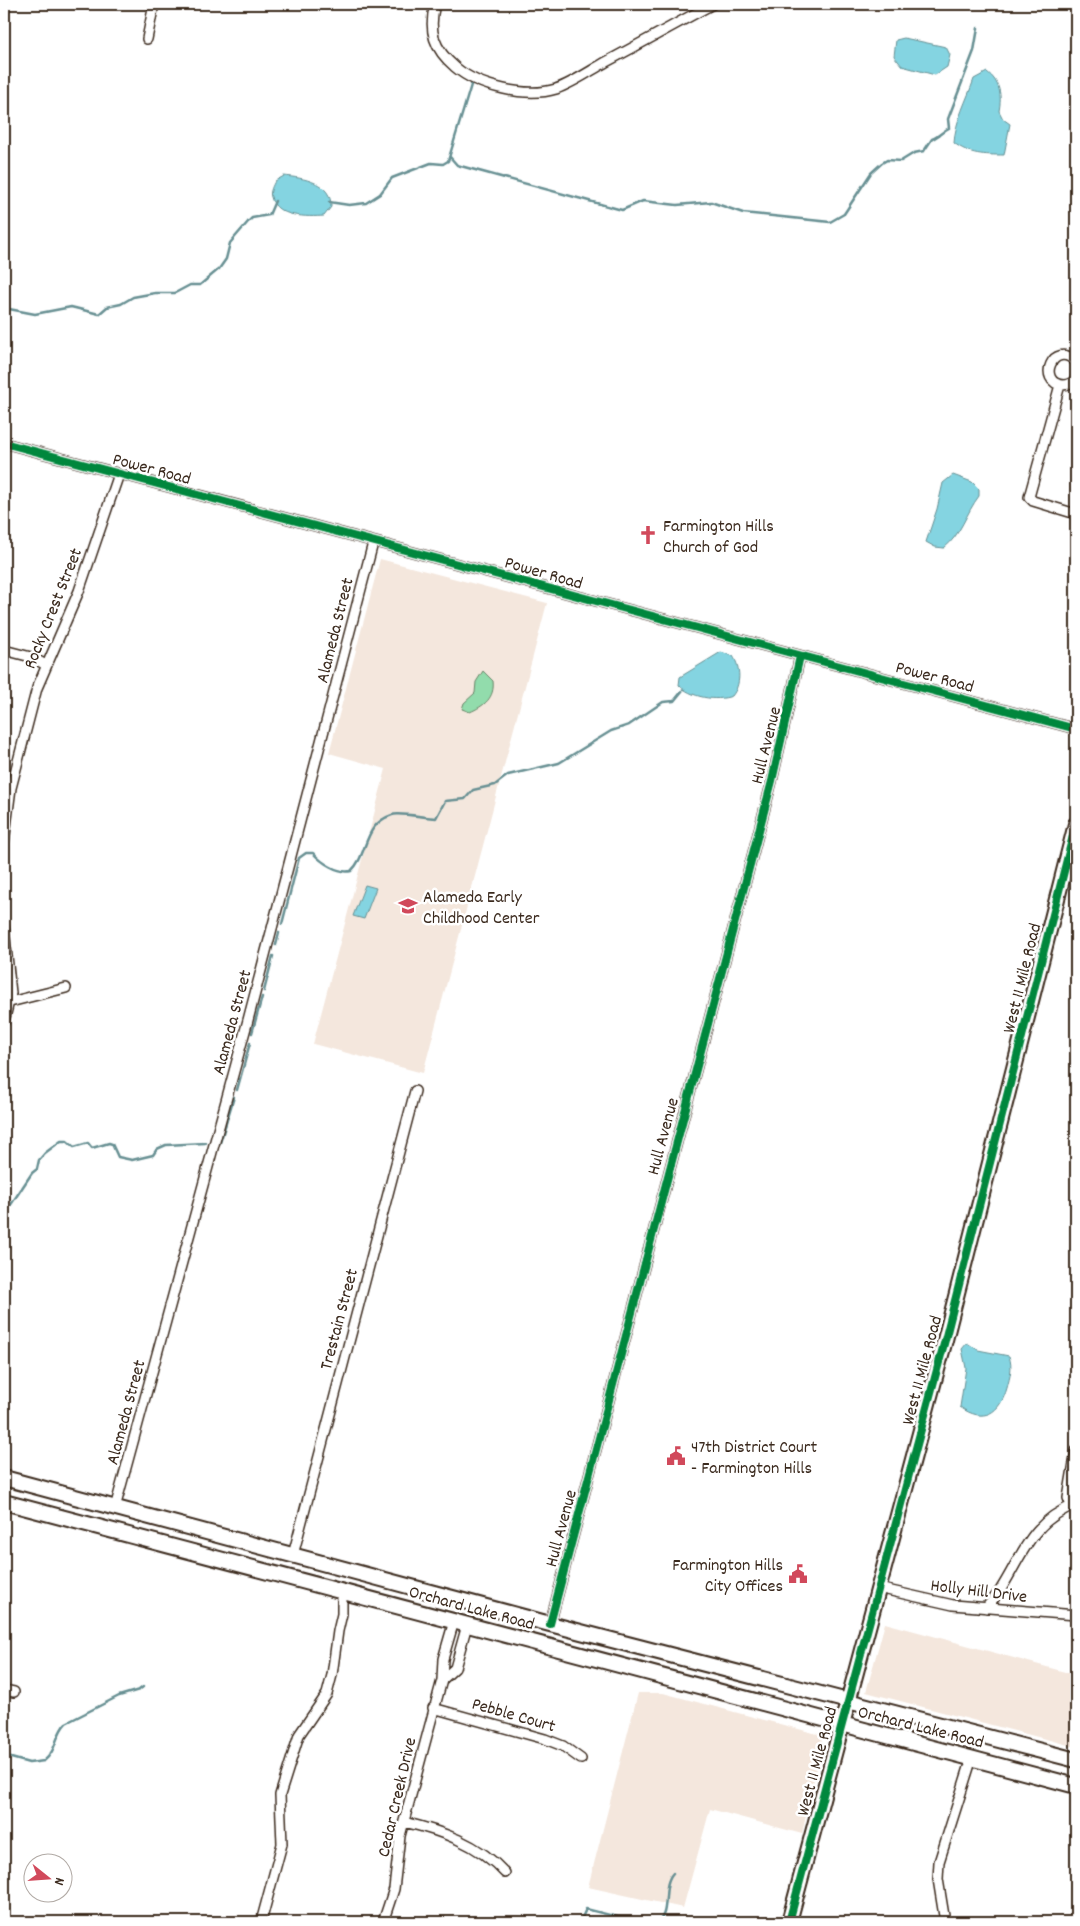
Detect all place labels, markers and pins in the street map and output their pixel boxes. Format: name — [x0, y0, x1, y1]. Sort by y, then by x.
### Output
place label: Farmington Hills Church of God — [663, 515, 774, 561]
church icon: Farmington Hills Church of God — [637, 524, 659, 546]
place label: Alameda Early Childhood Center — [423, 886, 540, 932]
school or university icon: Alameda Early Childhood Center — [397, 895, 419, 917]
place label: 47th District Court - Farmington Hills — [691, 1436, 817, 1482]
public building icon: 47th District Court - Farmington Hills — [665, 1445, 687, 1467]
place label: Farmington Hills City Offices — [672, 1554, 783, 1600]
public building icon: Farmington Hills City Offices — [787, 1563, 809, 1585]

